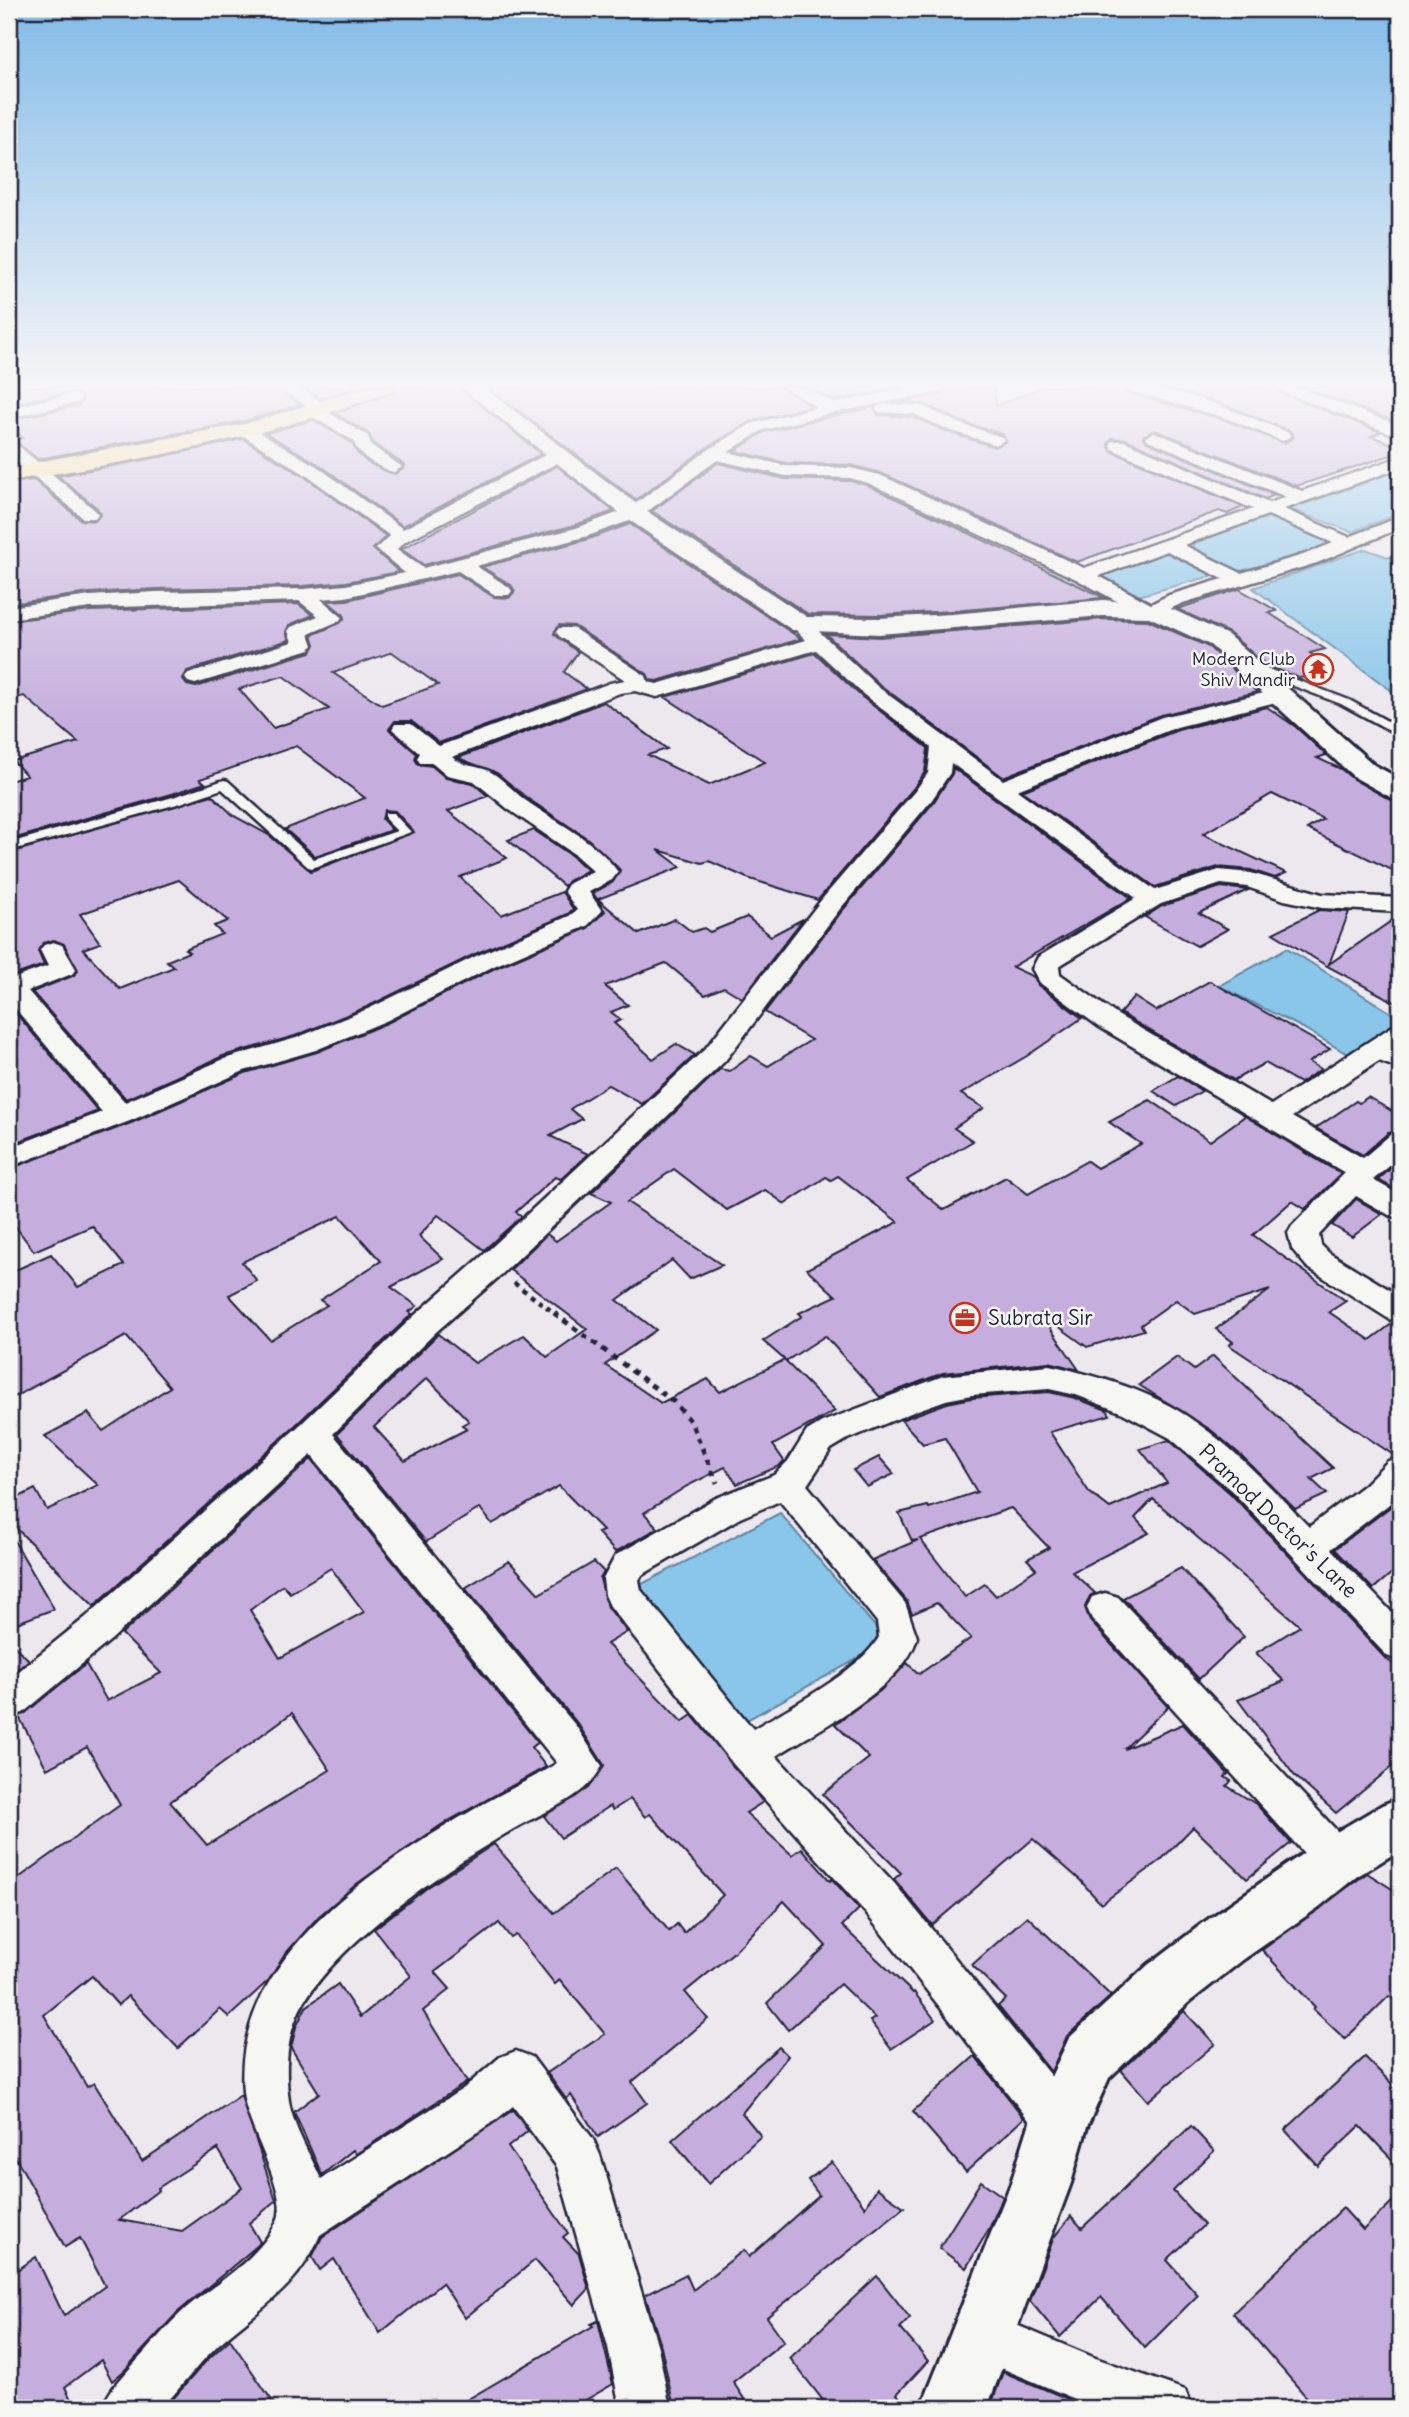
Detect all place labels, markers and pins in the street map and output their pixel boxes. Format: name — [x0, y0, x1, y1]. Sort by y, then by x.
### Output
place label: Modern Club Shiv Mandir — [1192, 647, 1296, 691]
temple icon: Modern Club Shiv Mandir — [1301, 652, 1335, 686]
office icon: Subrata Sir — [948, 1301, 982, 1335]
place label: Subrata Sir — [988, 1304, 1093, 1331]

